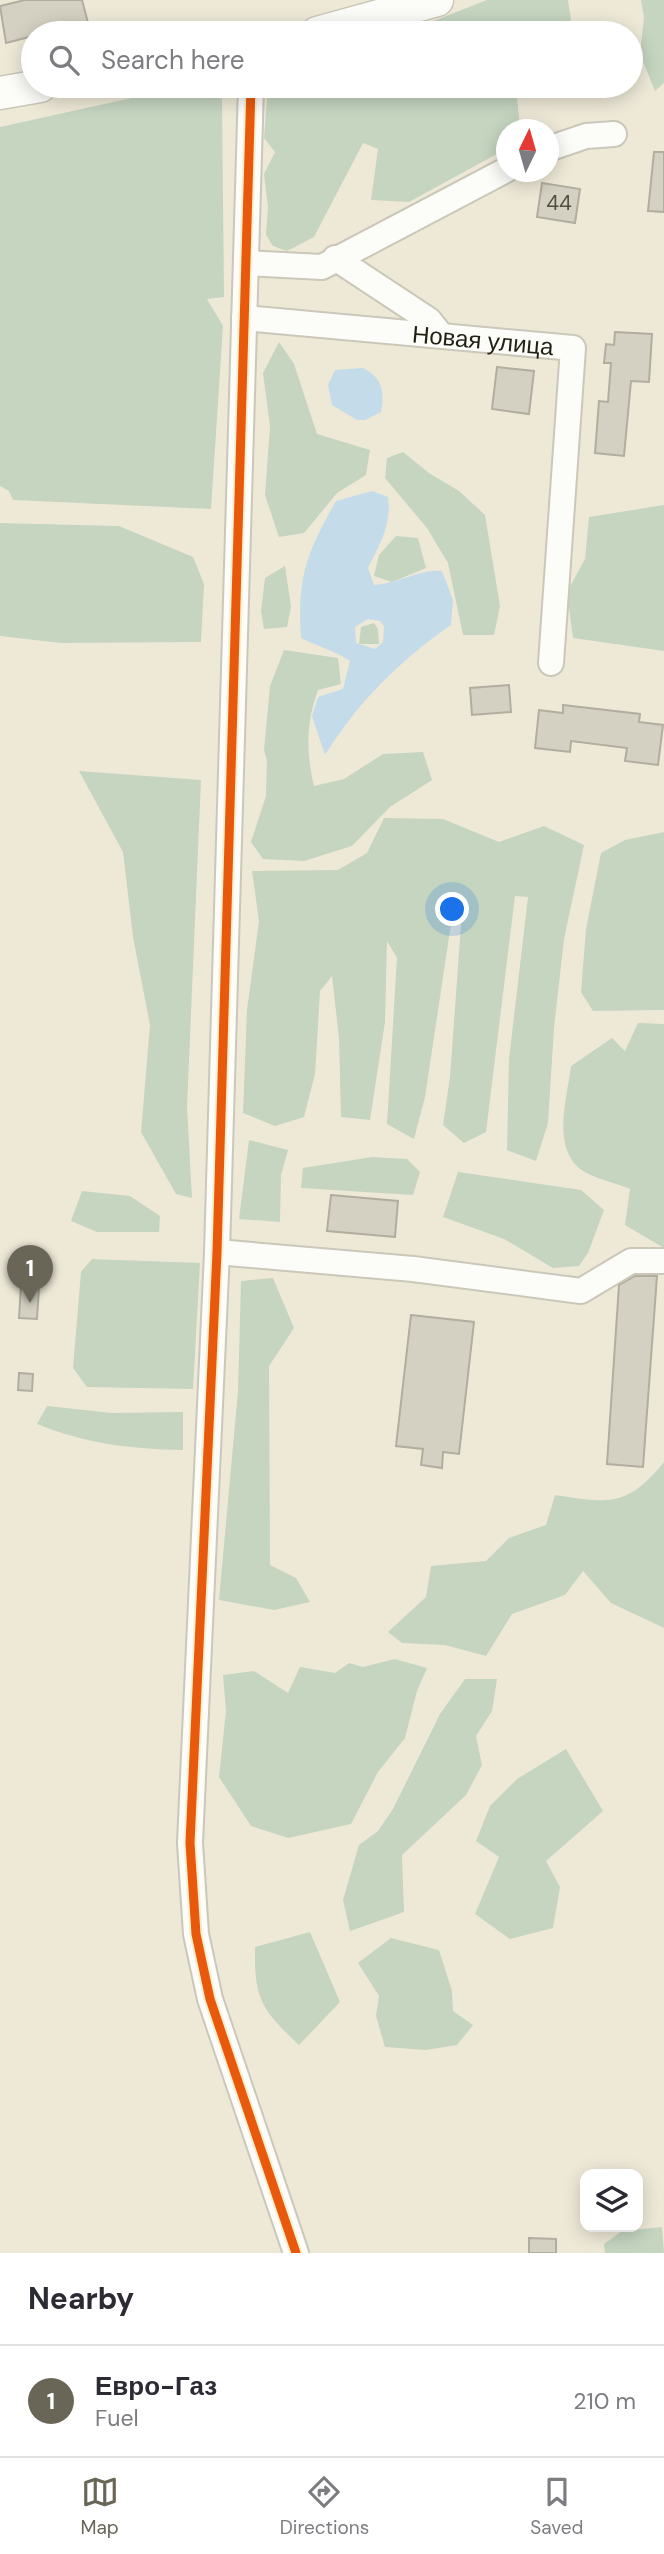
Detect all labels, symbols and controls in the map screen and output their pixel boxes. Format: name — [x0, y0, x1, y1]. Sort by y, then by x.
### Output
search box — [21, 21, 643, 98]
icon: search — [45, 41, 83, 79]
text: Search here — [101, 43, 244, 77]
north arrow — [496, 119, 559, 182]
house number: 44 — [546, 189, 572, 217]
street label: Новая улица — [411, 318, 556, 362]
your location — [435, 892, 469, 926]
pin: 1 — [7, 1245, 53, 1303]
map controls — [580, 2169, 643, 2232]
button: layers — [580, 2169, 643, 2232]
text: Nearby — [28, 2279, 134, 2318]
text: Евро-Газ — [95, 2369, 217, 2403]
text: 1 — [47, 2386, 55, 2416]
text: 210 m — [573, 2386, 636, 2416]
text: Fuel — [95, 2403, 139, 2433]
tab: Map — [81, 2473, 119, 2540]
tab: Directions — [280, 2473, 369, 2540]
tab: Saved — [530, 2473, 583, 2540]

